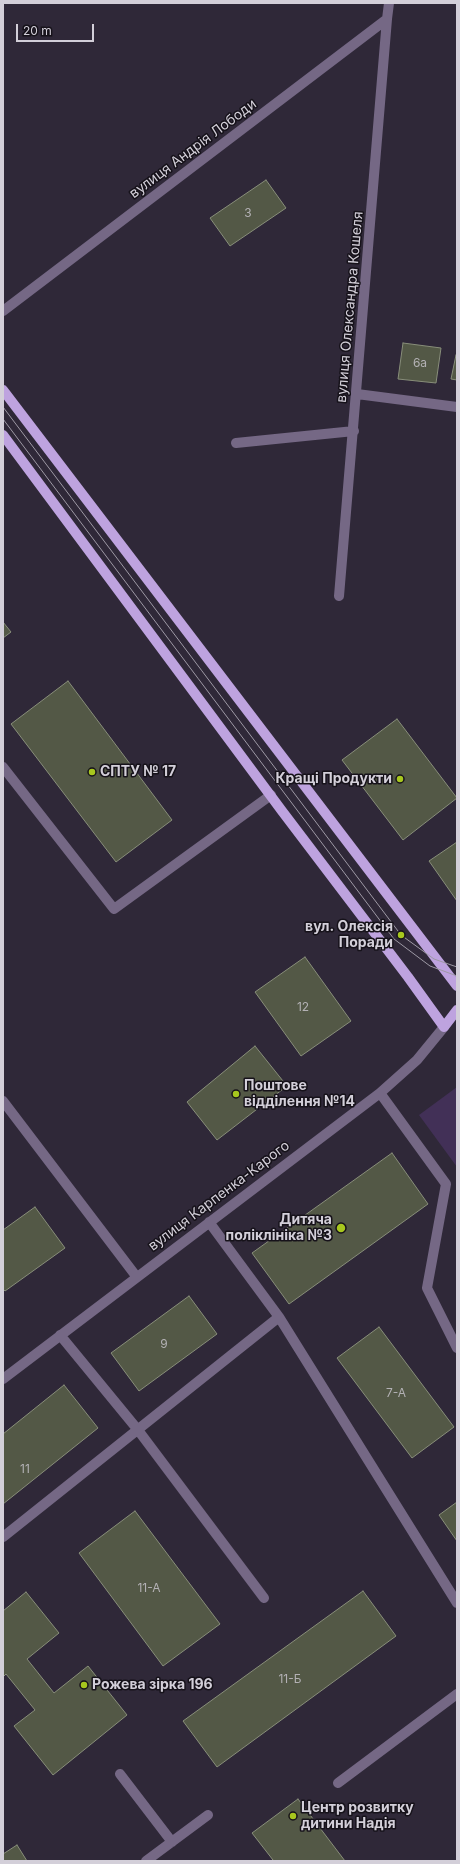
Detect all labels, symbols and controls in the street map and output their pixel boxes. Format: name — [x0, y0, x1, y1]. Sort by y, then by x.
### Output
scale bar — [18, 16, 96, 42]
text: 20 m — [23, 23, 52, 38]
street label: вулиця Андрія Лободи — [126, 96, 260, 202]
house number: 3 — [244, 206, 252, 220]
street label: вулиця Олександра Кошеля — [333, 211, 367, 403]
house number: 6а — [413, 356, 427, 370]
place label: СПТУ № 17 — [100, 764, 176, 780]
marker: СПТУ № 17 — [87, 767, 97, 777]
place label: Кращі Продукти — [276, 771, 392, 787]
marker: Кращі Продукти — [395, 774, 405, 784]
place label: вул. Олексія Поради — [305, 919, 393, 952]
marker: вул. Олексія Поради — [396, 930, 406, 940]
house number: 12 — [297, 1000, 309, 1014]
place label: Поштове відділення №14 — [244, 1078, 355, 1110]
marker: Поштове відділення №14 — [231, 1089, 241, 1099]
street label: вулиця Карпенка-Карого — [145, 1137, 293, 1255]
place label: Дитяча поліклініка №3 — [226, 1212, 332, 1244]
marker: Дитяча поліклініка №3 — [335, 1222, 347, 1234]
house number: 9 — [160, 1337, 168, 1351]
house number: 7-А — [386, 1386, 406, 1400]
house number: 11 — [20, 1462, 30, 1476]
house number: 11-А — [137, 1581, 161, 1595]
house number: 11-Б — [278, 1672, 302, 1686]
place label: Рожева зірка 196 — [92, 1677, 213, 1693]
marker: Рожева зірка 196 — [79, 1680, 89, 1690]
place label: Центр розвитку дитини Надія — [301, 1800, 414, 1832]
marker: Центр розвитку дитини Надія — [288, 1811, 298, 1821]

